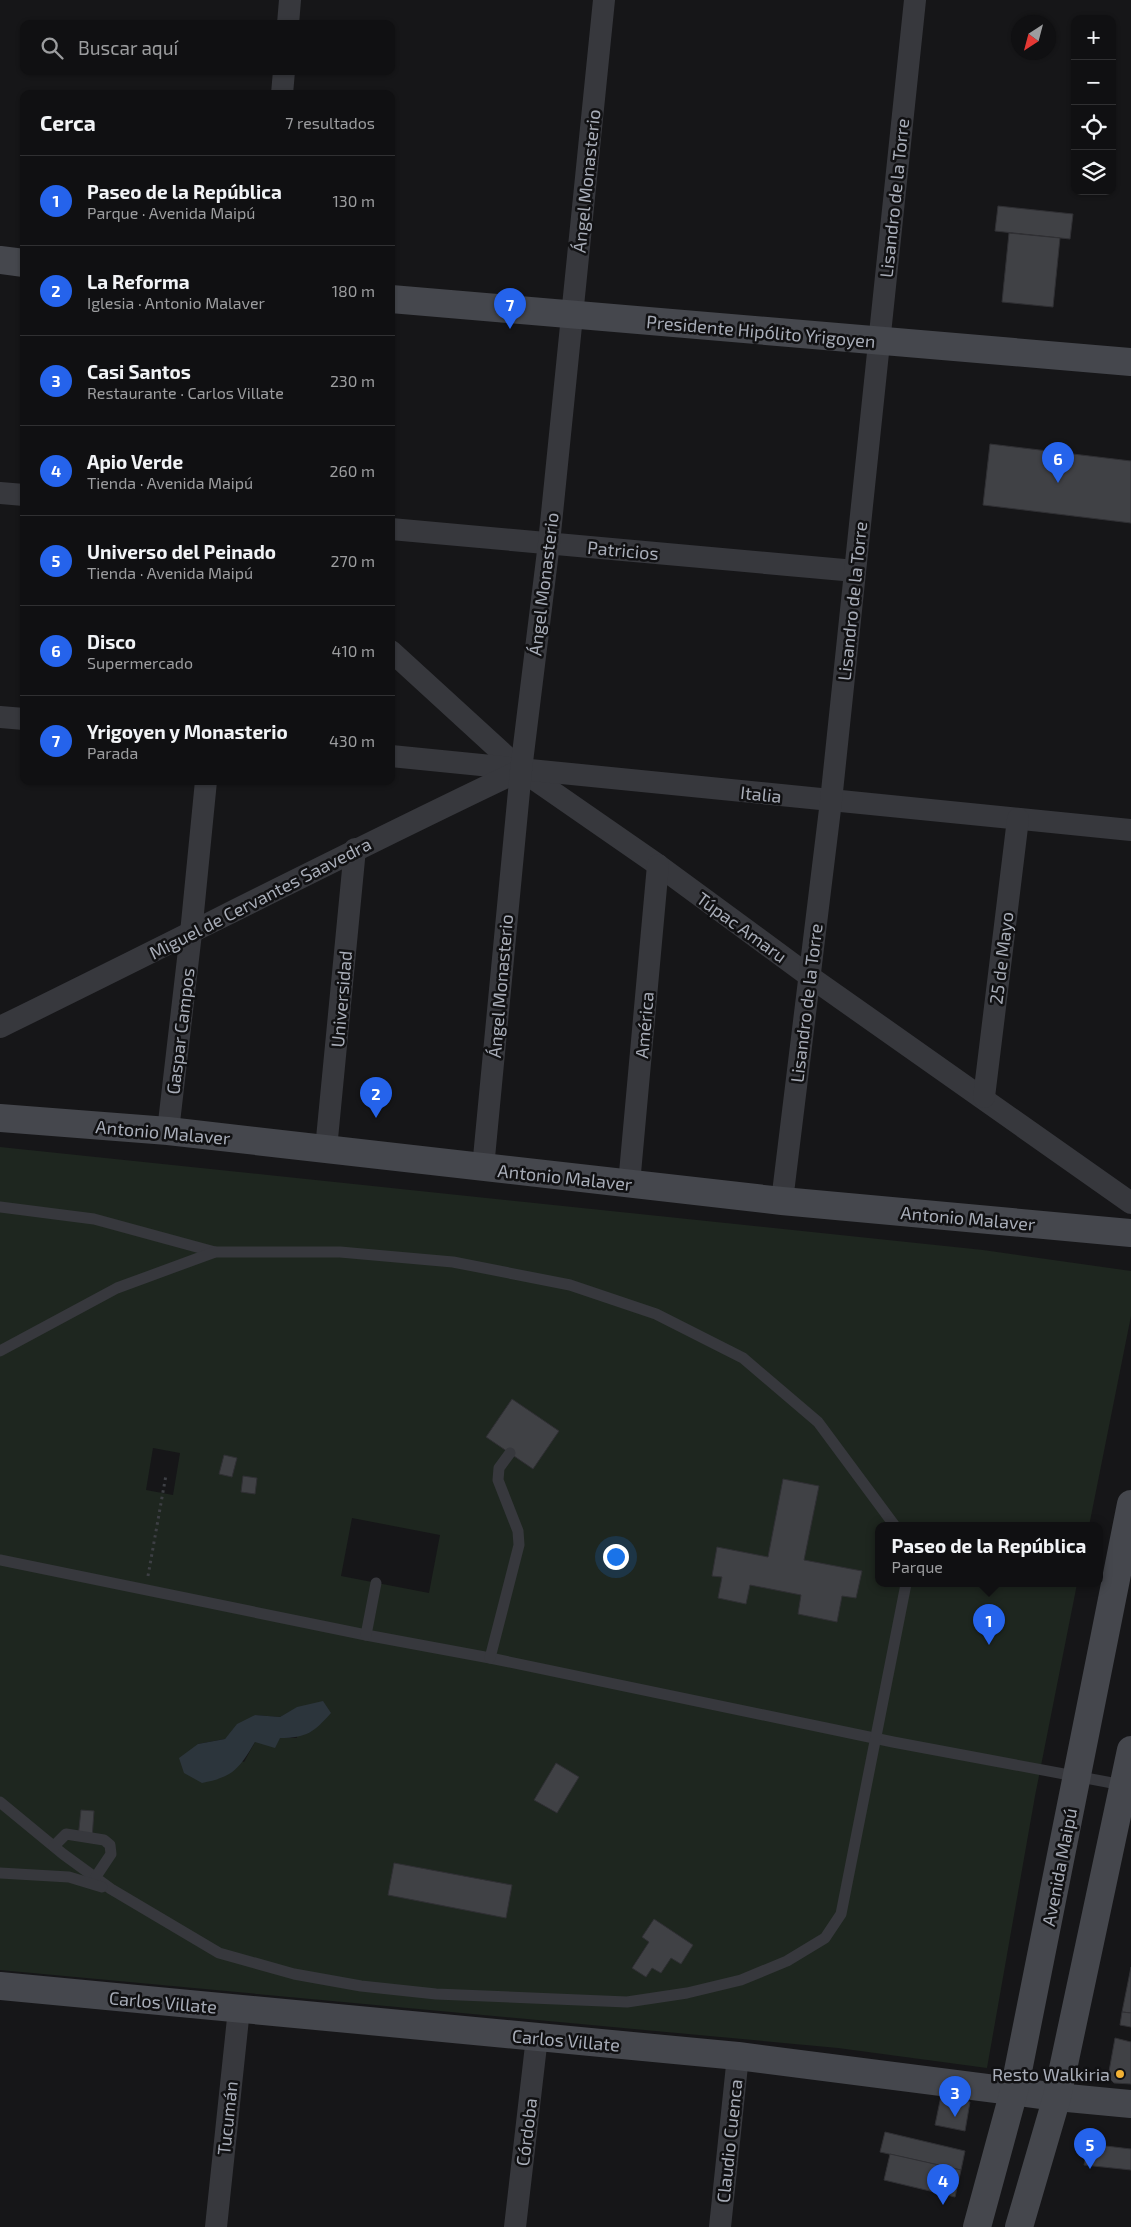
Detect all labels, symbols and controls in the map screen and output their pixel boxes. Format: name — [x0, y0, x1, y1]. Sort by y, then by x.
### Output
north arrow — [1011, 15, 1056, 60]
map controls — [1071, 15, 1116, 195]
button: + — [1071, 15, 1116, 60]
search box — [20, 20, 395, 75]
icon: search — [38, 34, 66, 62]
text: Buscar aquí — [78, 36, 178, 59]
button: − — [1071, 60, 1116, 105]
button: locate — [1071, 105, 1116, 150]
street label: Ángel Monasterio — [568, 108, 604, 254]
text: Cerca — [40, 110, 96, 135]
text: 7 resultados — [285, 113, 375, 132]
street label: Lisandro de la Torre — [875, 117, 913, 279]
button: layers — [1071, 150, 1116, 195]
text: Paseo de la República — [87, 180, 282, 203]
text: 1 — [53, 191, 59, 210]
text: 130 m — [333, 191, 375, 210]
text: Parque · Avenida Maipú — [87, 203, 255, 222]
text: La Reforma — [87, 270, 189, 293]
text: 2 — [51, 281, 61, 300]
text: 180 m — [332, 281, 375, 300]
pin: 7 — [494, 288, 526, 329]
text: Iglesia · Antonio Malaver — [87, 293, 265, 312]
street label: Presidente Hipólito Yrigoyen — [646, 310, 876, 352]
text: Casi Santos — [87, 360, 191, 383]
text: 3 — [51, 371, 61, 390]
text: 230 m — [330, 371, 375, 390]
text: Restaurante · Carlos Villate — [87, 383, 284, 402]
pin: 6 — [1042, 442, 1074, 483]
text: Apio Verde — [87, 450, 183, 473]
text: 4 — [51, 461, 61, 480]
text: 260 m — [330, 461, 375, 480]
text: Tienda · Avenida Maipú — [87, 473, 253, 492]
street label: Ángel Monasterio — [523, 511, 563, 657]
street label: Lisandro de la Torre — [833, 520, 871, 682]
street label: Patricios — [586, 536, 660, 564]
text: Universo del Peinado — [87, 540, 276, 563]
text: 5 — [52, 551, 60, 570]
text: 270 m — [331, 551, 375, 570]
text: Tienda · Avenida Maipú — [87, 563, 253, 582]
text: Disco — [87, 630, 136, 653]
text: 6 — [51, 641, 61, 660]
text: 410 m — [332, 641, 375, 660]
text: Supermercado — [87, 653, 193, 672]
text: Yrigoyen y Monasterio — [87, 720, 288, 743]
text: 7 — [52, 731, 60, 750]
text: 430 m — [329, 731, 375, 750]
text: Parada — [87, 743, 138, 762]
street label: Italia — [739, 781, 783, 807]
street label: Miguel de Cervantes Saavedra — [145, 832, 375, 964]
street label: Túpac Amaru — [693, 887, 791, 967]
street label: 25 de Mayo — [984, 910, 1018, 1006]
street label: Ángel Monasterio — [483, 913, 517, 1059]
street label: Lisandro de la Torre — [785, 922, 827, 1084]
street label: Universidad — [326, 950, 356, 1048]
street label: Gaspar Campos — [161, 967, 199, 1095]
street label: América — [630, 991, 658, 1059]
pin: 2 — [360, 1077, 392, 1118]
street label: Antonio Malaver — [95, 1115, 231, 1149]
street label: Antonio Malaver — [497, 1159, 633, 1195]
street label: Antonio Malaver — [900, 1201, 1036, 1235]
popup — [875, 1522, 1103, 1587]
text: Paseo de la República — [892, 1534, 1086, 1557]
your location — [603, 1544, 629, 1570]
text: Parque — [892, 1557, 943, 1576]
pin: 1 — [973, 1604, 1005, 1645]
street label: Avenida Maipú — [1037, 1806, 1081, 1928]
street label: Carlos Villate — [108, 1986, 218, 2018]
street label: Carlos Villate — [511, 2024, 621, 2056]
place label: Resto Walkiria — [992, 2063, 1110, 2085]
marker: Resto Walkiria — [1114, 2068, 1126, 2080]
pin: 3 — [939, 2076, 971, 2117]
street label: Claudio Cuenca — [712, 2078, 746, 2204]
street label: Tucumán — [212, 2080, 242, 2156]
street label: Córdoba — [511, 2097, 541, 2167]
pin: 5 — [1074, 2128, 1106, 2169]
pin: 4 — [927, 2164, 959, 2205]

